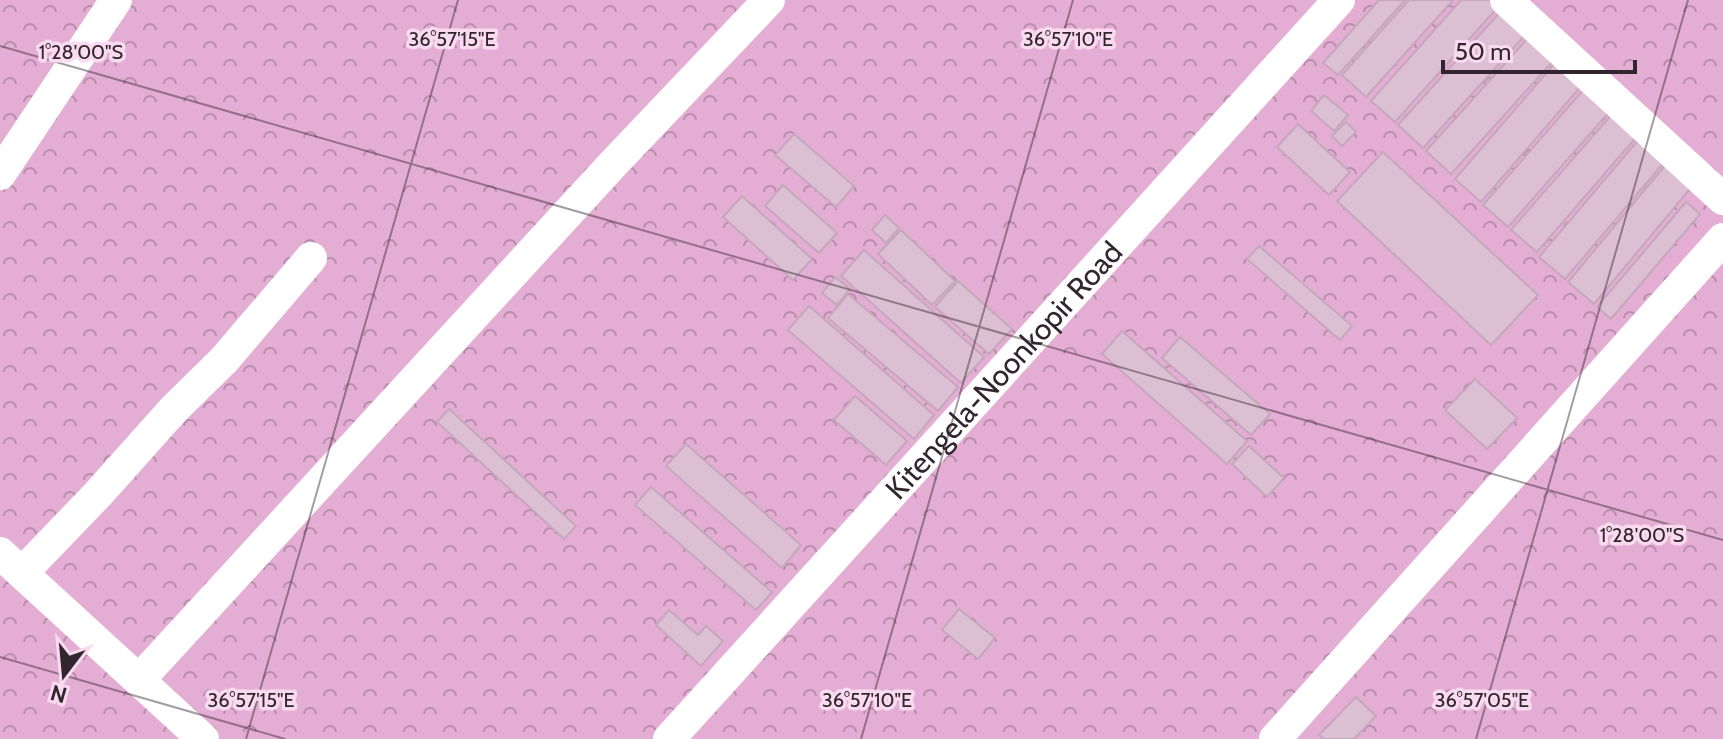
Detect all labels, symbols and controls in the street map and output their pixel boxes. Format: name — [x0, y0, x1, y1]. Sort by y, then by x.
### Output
scale bar — [1443, 24, 1635, 74]
text: 36°57'15"E — [409, 27, 495, 51]
text: 36°57'10"E — [1023, 27, 1113, 51]
text: 50 m — [1455, 37, 1511, 66]
text: 1°28'00"S — [39, 40, 124, 64]
street label: Kitengela-Noonkopir Road — [877, 234, 1130, 507]
text: 1°28'00"S — [1600, 523, 1685, 547]
north arrow — [24, 635, 104, 715]
text: N — [47, 679, 70, 709]
text: 36°57'15"E — [208, 688, 294, 712]
text: 36°57'10"E — [822, 688, 912, 712]
text: 36°57'05"E — [1435, 688, 1529, 712]

